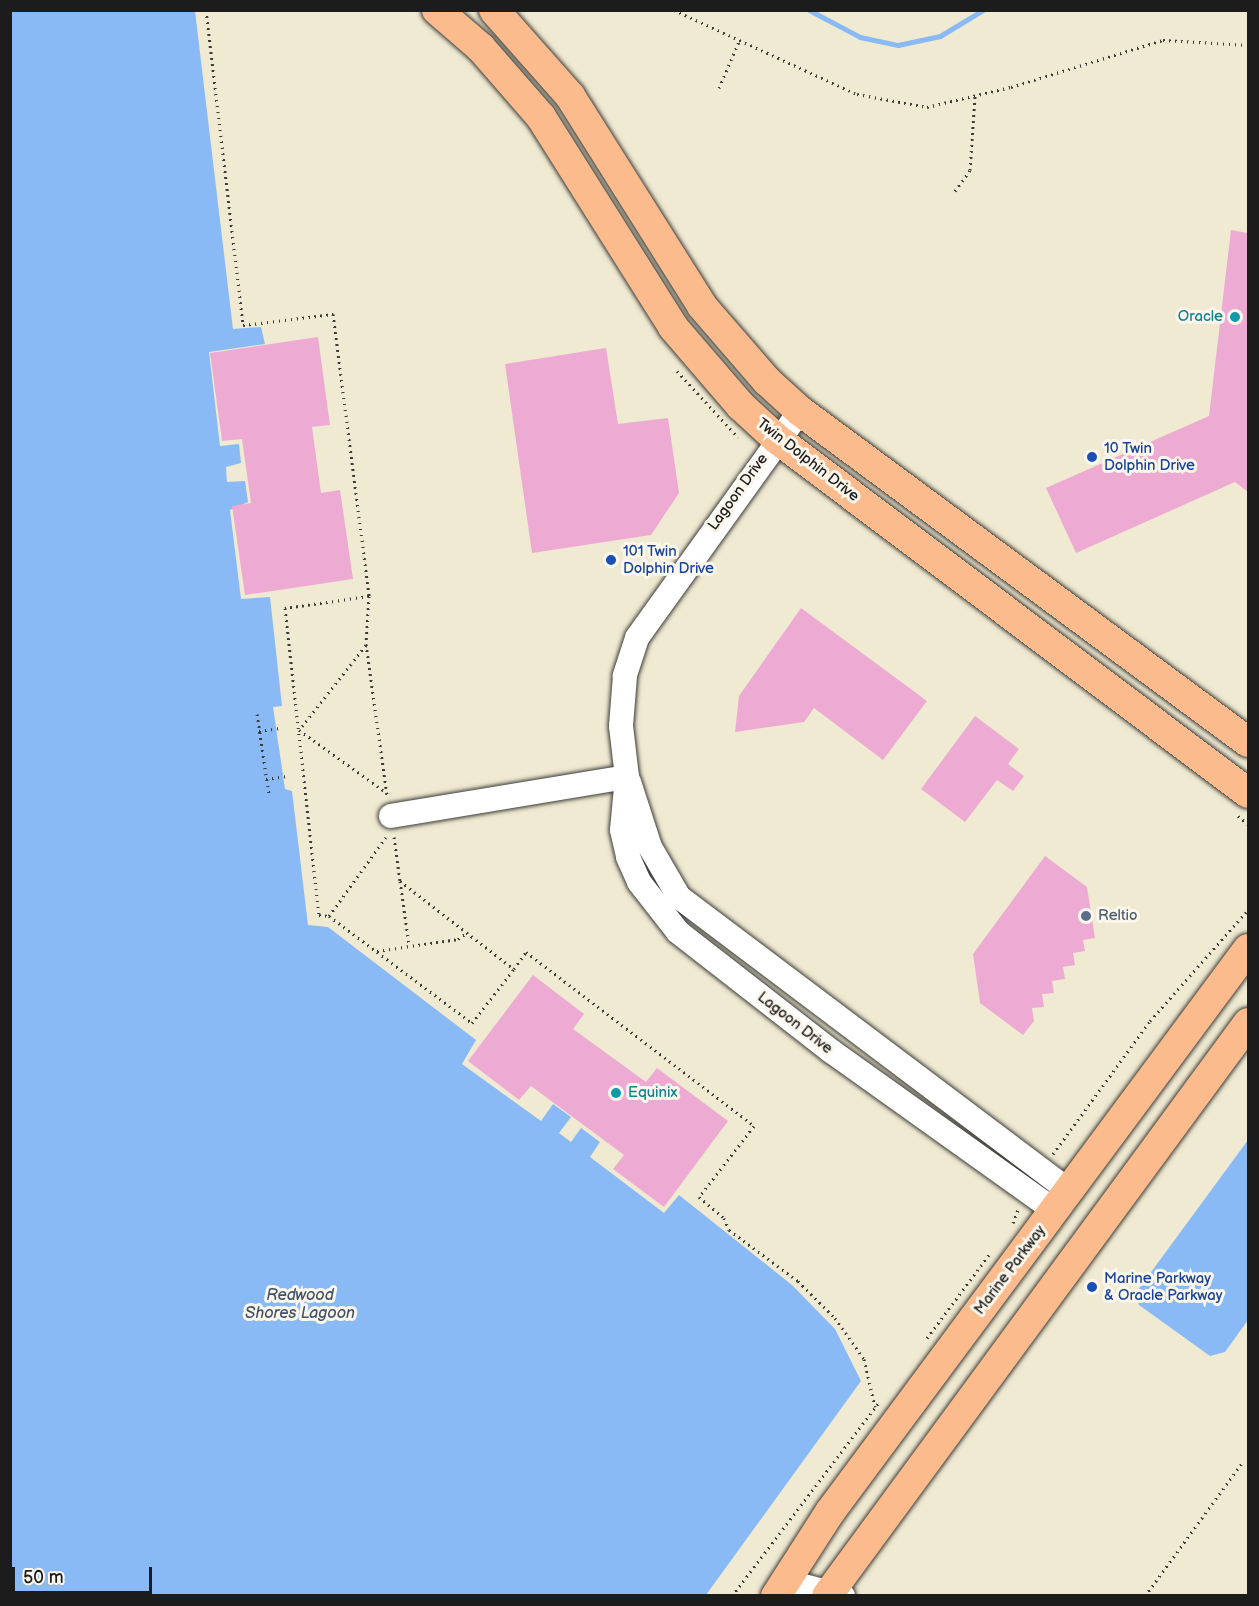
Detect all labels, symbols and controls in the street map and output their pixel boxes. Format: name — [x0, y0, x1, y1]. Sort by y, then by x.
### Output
place label: Oracle — [1178, 308, 1223, 326]
marker: Oracle — [1228, 310, 1242, 324]
street label: Twin Dolphin Drive — [753, 415, 863, 505]
place label: 10 Twin Dolphin Drive — [1104, 439, 1195, 474]
street label: Lagoon Drive — [704, 450, 772, 534]
marker: 10 Twin Dolphin Drive — [1085, 450, 1099, 464]
place label: 101 Twin Dolphin Drive — [623, 542, 714, 577]
marker: 101 Twin Dolphin Drive — [604, 553, 618, 567]
place label: Reltio — [1098, 907, 1138, 925]
marker: Reltio — [1079, 909, 1093, 923]
street label: Lagoon Drive — [754, 988, 836, 1058]
place label: Equinix — [628, 1084, 677, 1102]
marker: Equinix — [609, 1086, 623, 1100]
street label: Marine Parkway — [971, 1222, 1049, 1318]
place label: Marine Parkway & Oracle Parkway — [1104, 1269, 1223, 1304]
marker: Marine Parkway & Oracle Parkway — [1085, 1280, 1099, 1294]
water label: Redwood Shores Lagoon — [245, 1286, 355, 1324]
scale bar — [15, 1555, 154, 1593]
text: 50 m — [23, 1567, 64, 1588]

